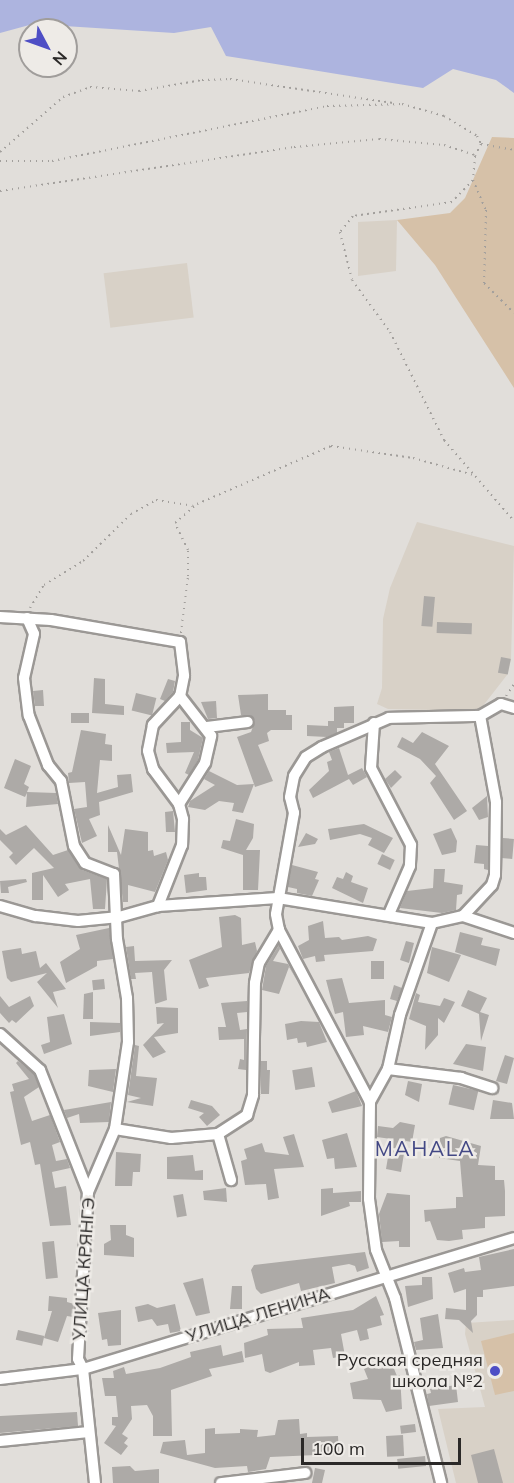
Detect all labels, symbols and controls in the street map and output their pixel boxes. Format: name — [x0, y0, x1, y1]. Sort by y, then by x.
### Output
north arrow — [18, 18, 78, 78]
text: N — [49, 47, 72, 70]
district label: MAHALA — [375, 1135, 475, 1161]
street label: УЛИЦА КРЯНГЭ — [68, 1197, 100, 1341]
street label: УЛИЦА ЛЕНИНА — [183, 1283, 333, 1347]
place label: Русская средняя школа №2 — [337, 1350, 483, 1392]
marker: Русская средняя школа №2 — [488, 1364, 502, 1378]
scale bar — [304, 1426, 464, 1464]
text: 100 m — [312, 1437, 365, 1460]

